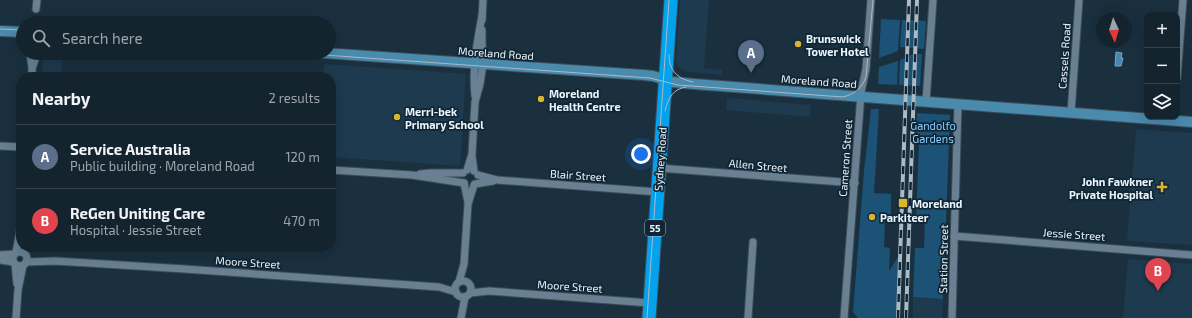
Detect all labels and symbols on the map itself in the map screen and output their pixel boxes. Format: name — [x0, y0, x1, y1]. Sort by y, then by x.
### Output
north arrow — [1096, 12, 1132, 48]
street label: Cassels Road — [1055, 23, 1073, 89]
place label: Brunswick Tower Hotel — [806, 32, 869, 58]
marker: Brunswick Tower Hotel — [793, 39, 803, 49]
pin: A — [738, 40, 764, 73]
street label: Moreland Road — [458, 44, 534, 62]
street label: Moreland Road — [781, 72, 857, 90]
place label: Moreland Health Centre — [549, 87, 621, 113]
marker: Moreland Health Centre — [536, 94, 546, 104]
place label: Merri-bek Primary School — [405, 105, 484, 132]
marker: Merri-bek Primary School — [392, 112, 402, 122]
street label: Cameron Street — [836, 119, 854, 197]
park label: Gandolfo Gardens — [910, 119, 956, 145]
street label: Sydney Road — [651, 127, 669, 191]
your location — [631, 144, 651, 164]
street label: Allen Street — [728, 156, 788, 174]
street label: Blair Street — [550, 167, 606, 183]
place label: John Fawkner Private Hospital — [1069, 175, 1153, 201]
marker: John Fawkner Private Hospital — [1156, 181, 1168, 193]
marker: Moreland — [897, 197, 909, 209]
place label: Moreland — [912, 197, 962, 210]
place label: Parkiteer — [880, 211, 929, 224]
marker: Parkiteer — [867, 212, 877, 222]
road number: 55 — [645, 220, 665, 236]
street label: Station Street — [936, 224, 950, 294]
street label: Jessie Street — [1042, 225, 1106, 243]
street label: Moore Street — [215, 253, 281, 271]
pin: B — [1145, 258, 1171, 291]
street label: Moore Street — [537, 277, 603, 295]

